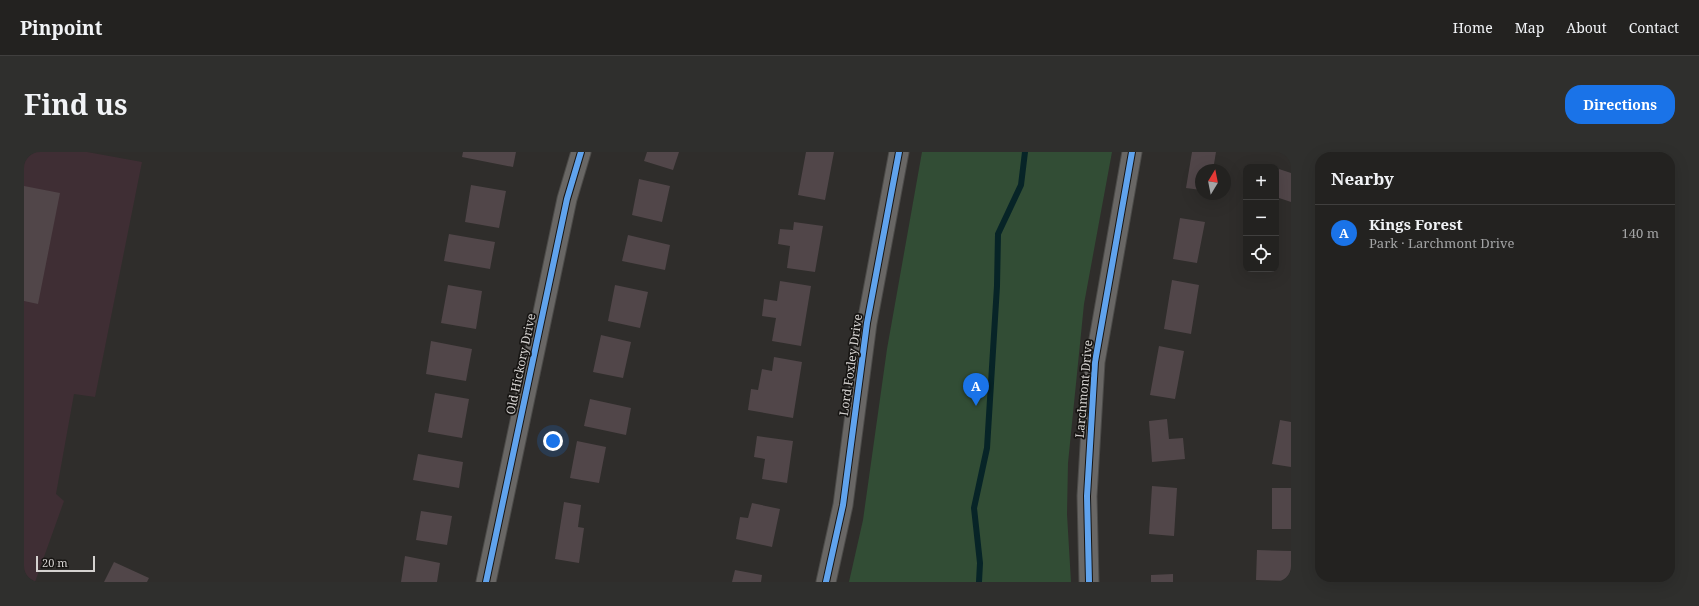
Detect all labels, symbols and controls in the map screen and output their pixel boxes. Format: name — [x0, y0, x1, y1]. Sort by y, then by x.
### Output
text: Pinpoint — [20, 15, 102, 41]
text: Home — [1453, 18, 1493, 37]
text: Map — [1515, 18, 1544, 37]
text: About — [1566, 18, 1607, 37]
text: Contact — [1629, 18, 1679, 37]
text: Find us — [24, 85, 128, 123]
button: Directions — [1565, 85, 1675, 124]
north arrow — [1195, 164, 1231, 200]
map controls — [1243, 164, 1279, 272]
button: + — [1243, 164, 1279, 200]
text: Nearby — [1331, 167, 1394, 190]
button: − — [1243, 200, 1279, 236]
text: Kings Forest — [1369, 214, 1462, 234]
text: A — [1339, 224, 1349, 242]
text: 140 m — [1622, 224, 1659, 242]
text: Park · Larchmont Drive — [1369, 234, 1514, 252]
button: locate — [1243, 236, 1279, 272]
street label: Old Hickory Drive — [501, 312, 540, 416]
street label: Lord Foxley Drive — [835, 313, 866, 417]
street label: Larchmont Drive — [1071, 339, 1096, 439]
pin: A — [963, 373, 989, 406]
your location — [543, 431, 563, 451]
scale bar — [36, 554, 95, 573]
text: 20 m — [42, 555, 68, 570]

